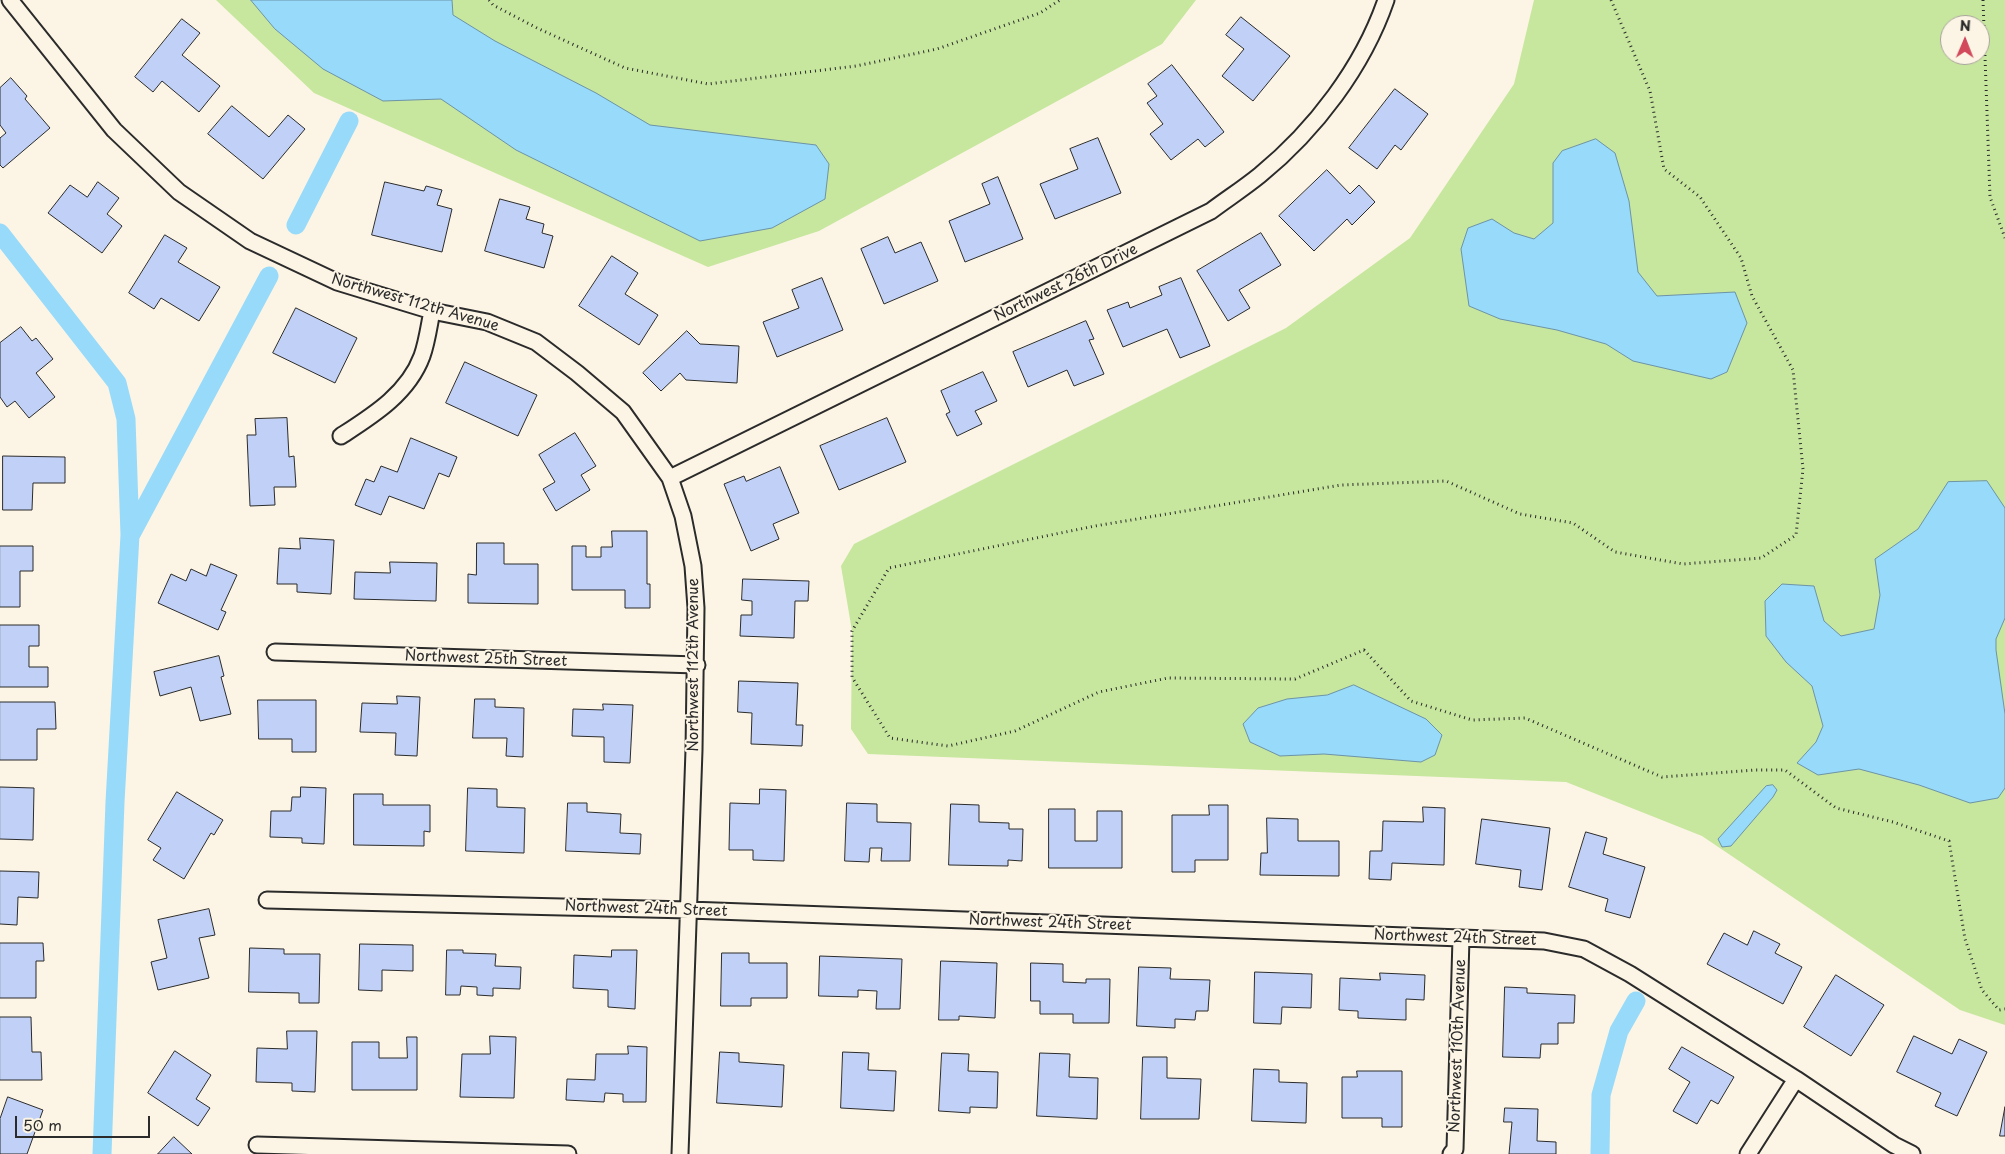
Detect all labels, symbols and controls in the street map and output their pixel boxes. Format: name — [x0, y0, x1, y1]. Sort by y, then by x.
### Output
north arrow — [1940, 15, 1990, 65]
text: N — [1960, 15, 1971, 36]
street label: Northwest 26th Drive — [991, 240, 1141, 326]
street label: Northwest 112th Avenue — [329, 270, 501, 336]
street label: Northwest 112th Avenue — [685, 578, 703, 752]
street label: Northwest 25th Street — [404, 647, 568, 671]
street label: Northwest 24th Street — [564, 897, 728, 921]
street label: Northwest 24th Street — [968, 911, 1132, 935]
street label: Northwest 24th Street — [1373, 926, 1537, 950]
street label: Northwest 110th Avenue — [1446, 959, 1470, 1133]
scale bar — [18, 1106, 152, 1138]
text: 50 m — [23, 1113, 62, 1136]

